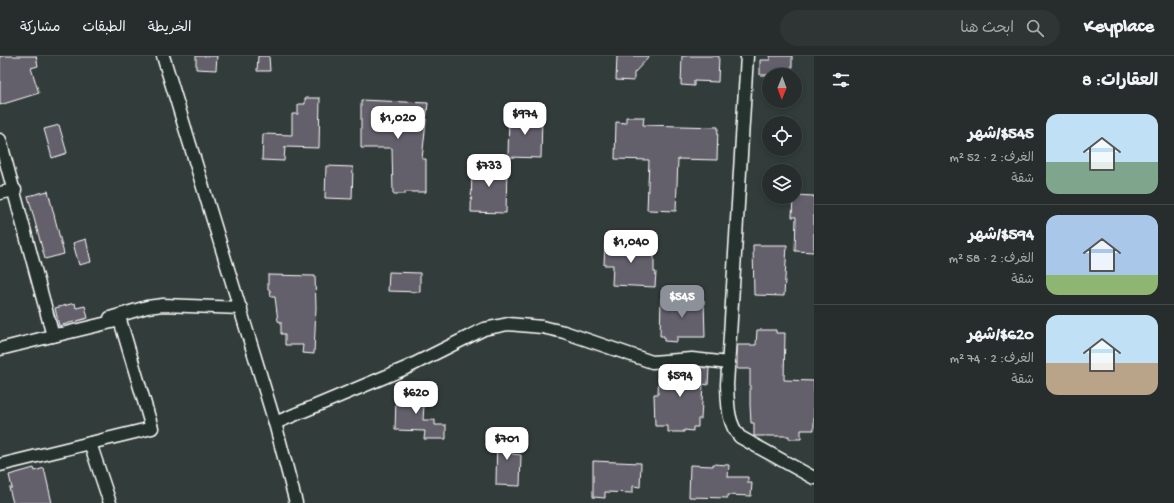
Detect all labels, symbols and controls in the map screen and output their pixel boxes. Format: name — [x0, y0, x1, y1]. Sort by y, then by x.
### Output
search box — [780, 10, 1060, 46]
text: Keyplace — [1084, 16, 1154, 39]
icon: search — [1024, 17, 1046, 39]
text: مشاركة — [20, 20, 60, 37]
text: الطبقات — [82, 20, 126, 37]
text: الخريطة — [148, 20, 191, 37]
text: ابحث هنا — [960, 20, 1014, 38]
north arrow — [762, 68, 802, 108]
map controls — [762, 68, 802, 204]
icon: filters — [830, 69, 852, 91]
text: العقارات: 8 — [1082, 72, 1158, 92]
pin: $974 — [501, 102, 549, 136]
pin: $1,020 — [365, 106, 431, 140]
text: $974 — [512, 107, 538, 122]
text: $1,020 — [380, 111, 416, 126]
button: locate — [762, 116, 802, 156]
text: $545/شهر — [968, 125, 1034, 145]
icon: home — [1078, 130, 1126, 178]
text: الغرف: 2 · 52 m² — [950, 151, 1034, 166]
pin: $733 — [465, 154, 513, 188]
text: $733 — [476, 159, 502, 174]
button: layers — [762, 164, 802, 204]
text: شقة — [1011, 172, 1034, 187]
text: $594/شهر — [969, 226, 1034, 246]
pin: $1,040 — [598, 230, 664, 264]
icon: home — [1078, 231, 1126, 279]
text: $1,040 — [613, 235, 649, 250]
text: الغرف: 2 · 58 m² — [949, 252, 1034, 267]
text: شقة — [1011, 273, 1034, 288]
pin: $545 — [658, 285, 706, 319]
text: $545 — [669, 290, 695, 305]
text: $620/شهر — [967, 326, 1034, 346]
icon: home — [1078, 331, 1126, 379]
text: الغرف: 2 · 74 m² — [950, 352, 1034, 367]
pin: $594 — [656, 364, 704, 398]
text: $594 — [667, 369, 693, 384]
text: شقة — [1011, 373, 1034, 388]
pin: $620 — [392, 381, 440, 415]
text: $620 — [403, 386, 429, 401]
pin: $701 — [483, 427, 531, 461]
text: $701 — [494, 432, 520, 447]

